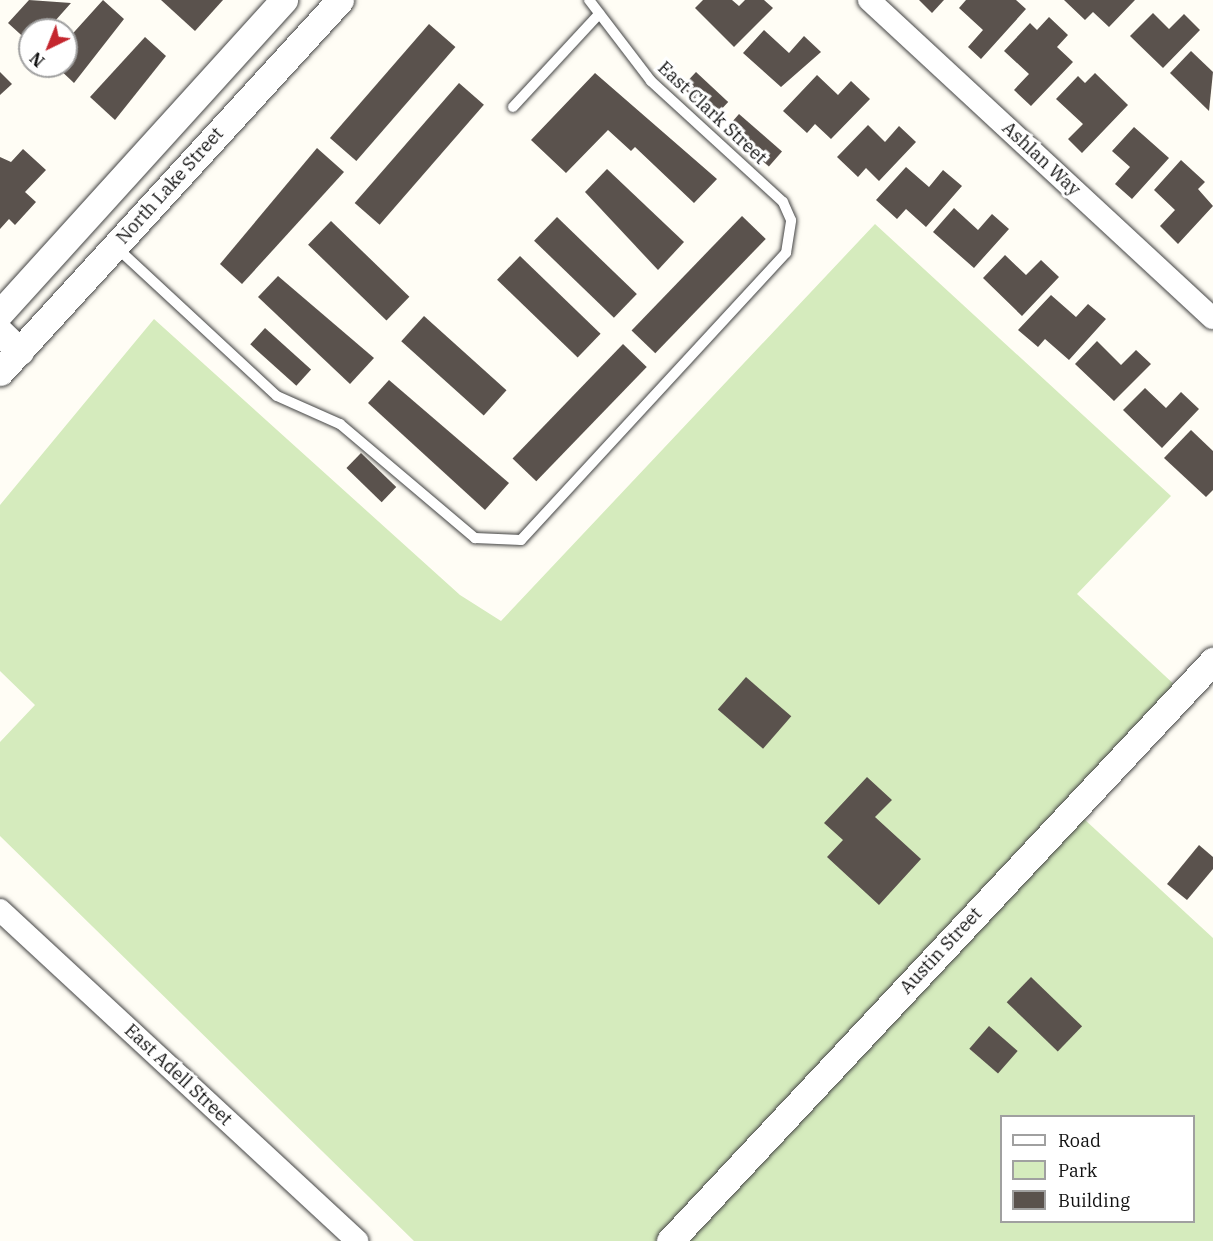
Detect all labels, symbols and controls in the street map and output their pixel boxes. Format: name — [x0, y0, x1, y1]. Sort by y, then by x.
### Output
north arrow — [18, 18, 78, 78]
text: N — [26, 48, 49, 71]
street label: East Clark Street — [653, 57, 771, 169]
street label: Ashlan Way — [997, 117, 1085, 201]
street label: North Lake Street — [112, 123, 228, 249]
street label: Austin Street — [896, 903, 986, 999]
street label: East Adell Street — [120, 1020, 236, 1130]
legend — [1000, 1115, 1195, 1223]
text: Road — [1058, 1129, 1101, 1152]
text: Park — [1058, 1159, 1097, 1182]
text: Building — [1058, 1189, 1130, 1212]

